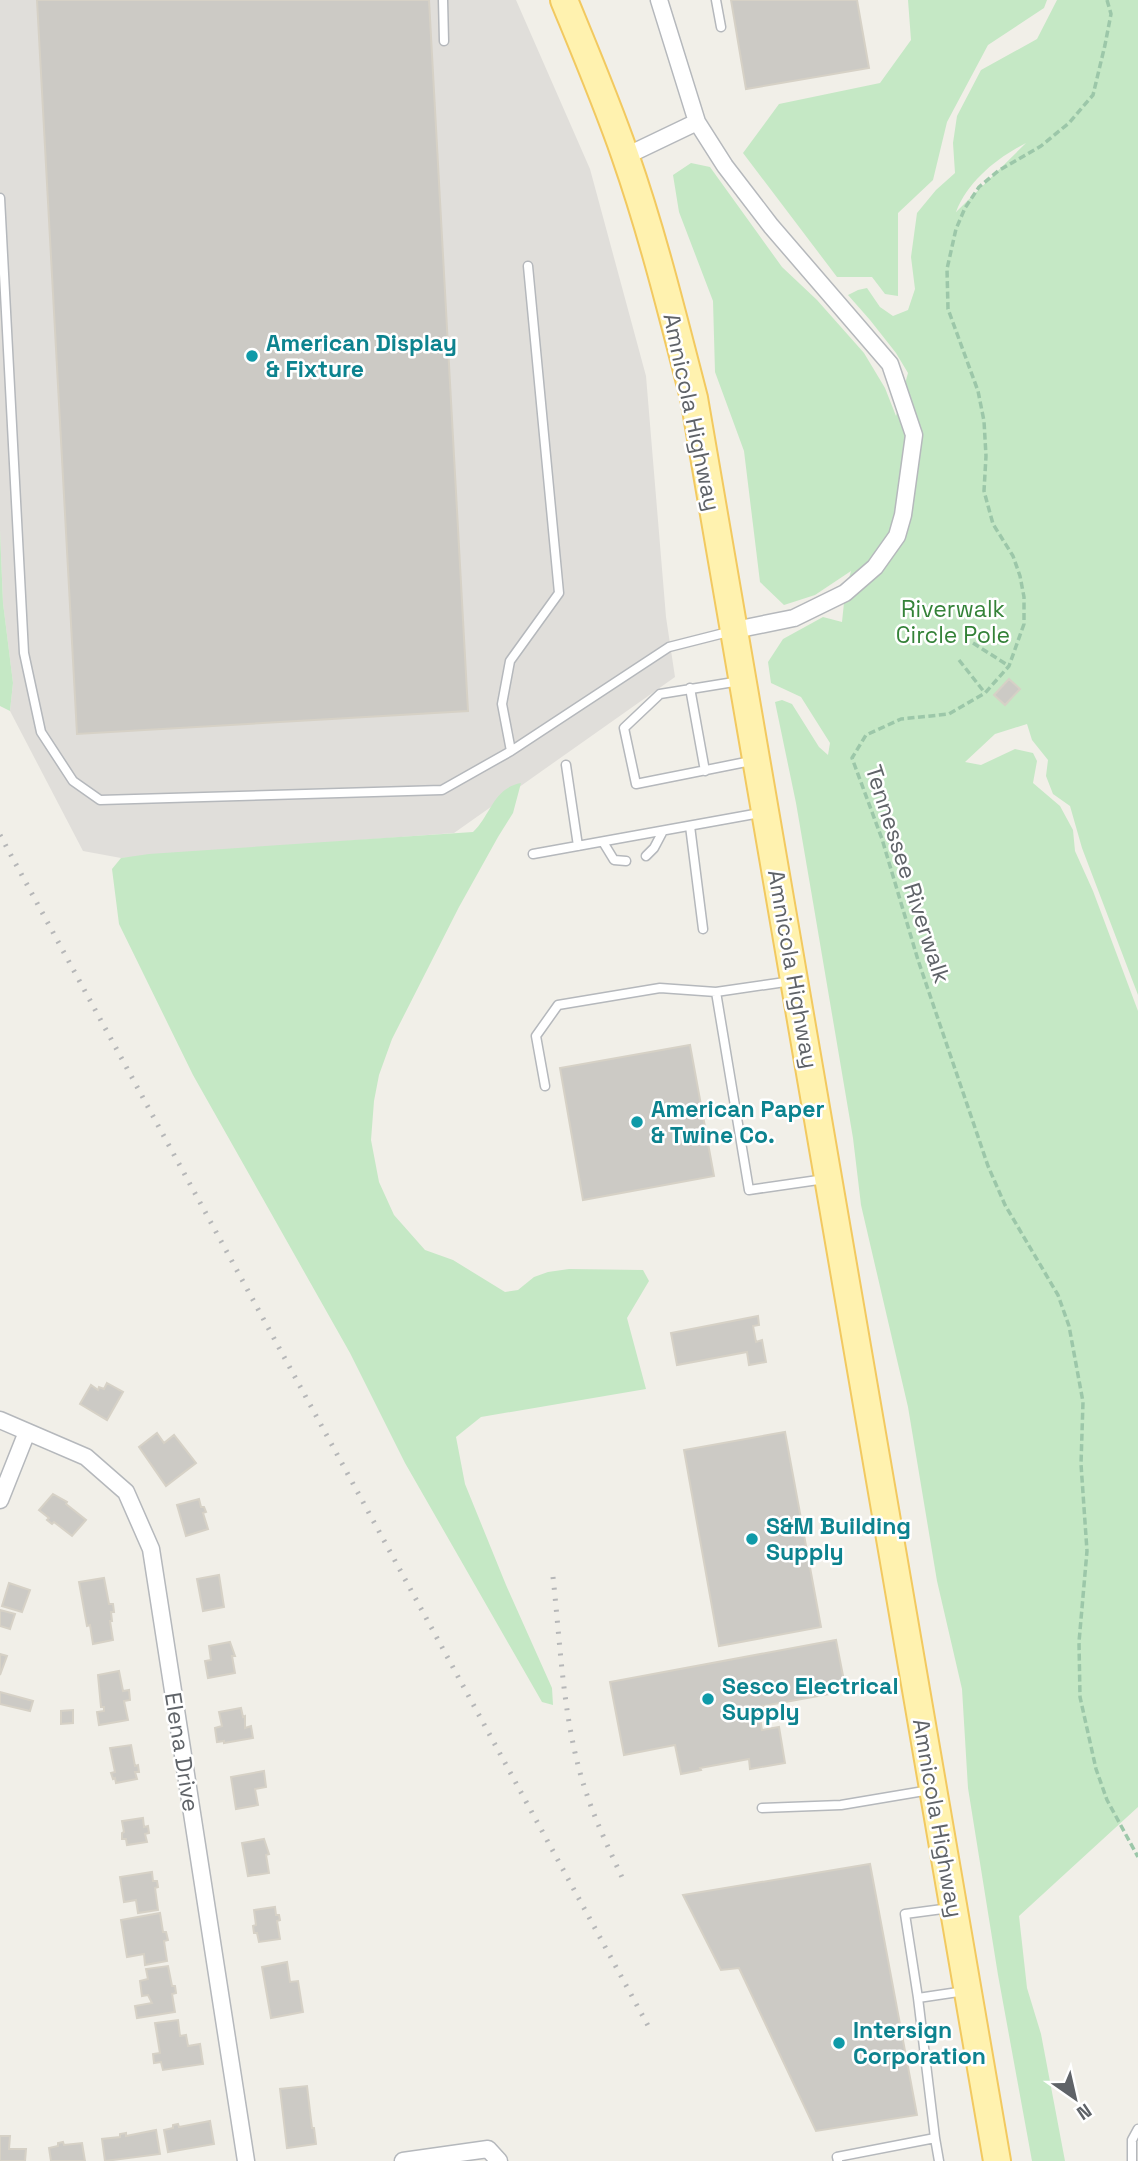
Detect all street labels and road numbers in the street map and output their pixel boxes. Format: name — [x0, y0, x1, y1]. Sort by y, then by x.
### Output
street label: Amnicola Highway — [656, 310, 728, 514]
street label: Tennessee Riverwalk — [859, 761, 957, 987]
street label: Amnicola Highway — [761, 867, 825, 1071]
street label: Elena Drive — [158, 1690, 206, 1814]
street label: Amnicola Highway — [906, 1716, 970, 1920]

